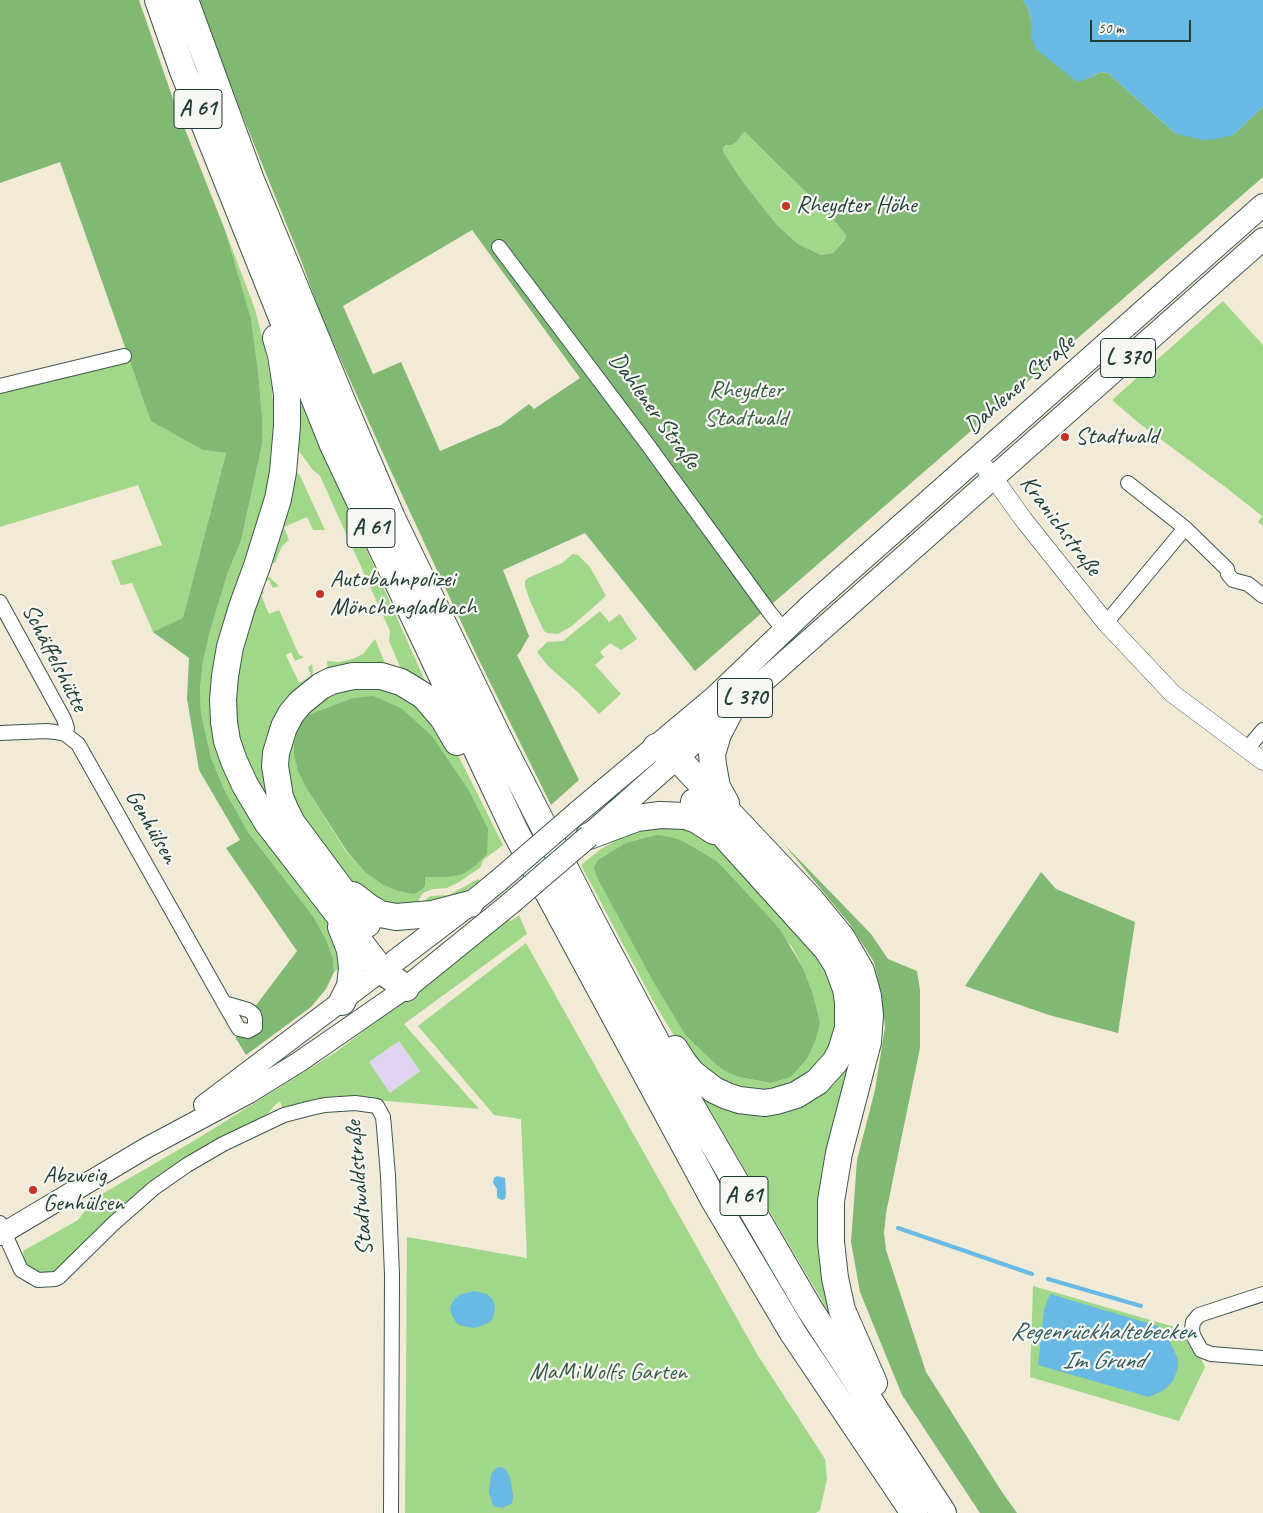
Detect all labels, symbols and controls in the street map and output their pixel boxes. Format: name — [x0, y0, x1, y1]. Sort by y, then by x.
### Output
scale bar — [1093, 10, 1194, 42]
text: 50 m — [1098, 19, 1124, 38]
road number: A 61 — [174, 90, 222, 128]
place label: Rheydter Höhe — [796, 192, 917, 220]
marker: Rheydter Höhe — [780, 200, 792, 212]
street label: Dahlener Straße — [959, 329, 1081, 441]
road number: L 370 — [1100, 338, 1156, 378]
street label: Dahlener Straße — [602, 347, 706, 475]
park label: Rheydter Stadtwald — [704, 377, 788, 433]
place label: Stadtwald — [1075, 423, 1158, 451]
marker: Stadtwald — [1059, 431, 1071, 443]
street label: Kranichstraße — [1013, 470, 1107, 582]
road number: A 61 — [347, 508, 395, 548]
place label: Autobahnpolizei Mönchengladbach — [330, 566, 476, 622]
marker: Autobahnpolizei Mönchengladbach — [314, 588, 326, 600]
street label: Schäffelshütte — [15, 599, 93, 717]
road number: L 370 — [718, 678, 772, 718]
street label: Genhülsen — [118, 785, 184, 869]
street label: Stadtwaldstraße — [340, 1119, 380, 1257]
place label: Abzweig Genhülsen — [43, 1162, 124, 1218]
road number: A 61 — [720, 1176, 768, 1216]
marker: Abzweig Genhülsen — [27, 1184, 39, 1196]
water label: Regenrückhaltebecken Im Grund — [1010, 1317, 1196, 1376]
park label: MaMiWolfs Garten — [529, 1359, 687, 1387]

